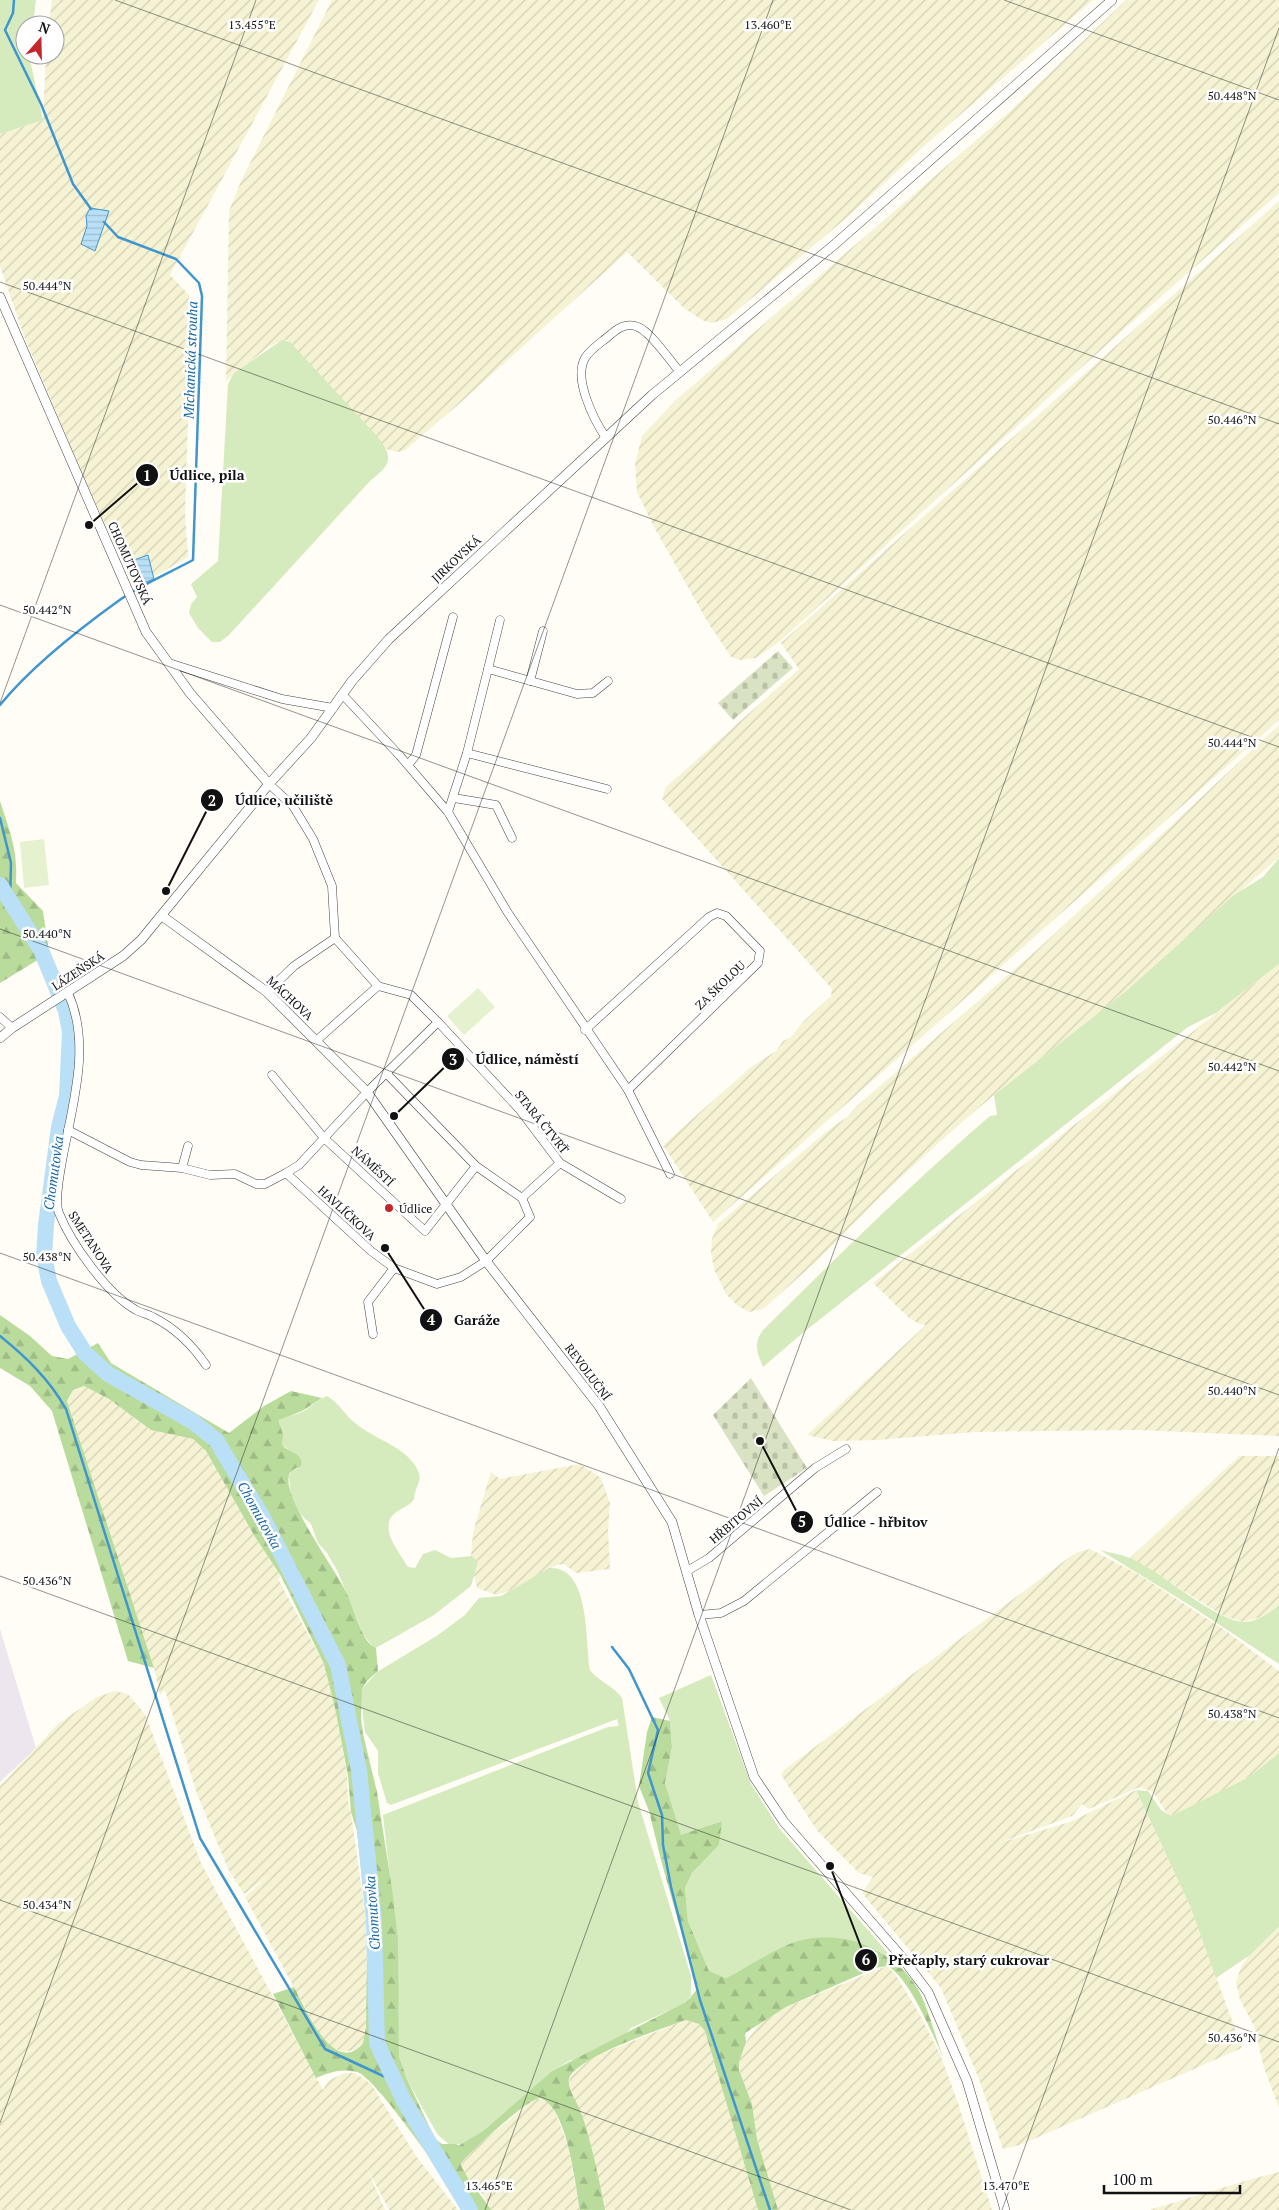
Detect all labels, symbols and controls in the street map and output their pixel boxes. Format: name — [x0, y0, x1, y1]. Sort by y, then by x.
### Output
north arrow — [15, 15, 65, 65]
text: N — [36, 17, 53, 38]
text: 13.455°E — [228, 17, 276, 32]
text: 13.460°E — [744, 17, 792, 32]
text: 50.448°N — [1207, 88, 1257, 103]
text: 50.444°N — [22, 278, 72, 293]
water label: Michanická strouha — [178, 301, 202, 420]
text: 50.446°N — [1207, 412, 1257, 427]
callout: Údlice, pila — [134, 461, 255, 490]
text: 1 — [143, 465, 151, 485]
text: Údlice, pila — [170, 465, 245, 484]
street label: CHOMUTOVSKÁ — [105, 519, 155, 608]
street label: JIRKOVSKÁ — [428, 532, 484, 586]
text: 50.442°N — [22, 602, 72, 617]
text: 50.444°N — [1207, 735, 1257, 750]
callout: Údlice, učiliště — [200, 786, 343, 815]
text: 2 — [208, 790, 216, 810]
text: Údlice, učiliště — [235, 790, 334, 809]
text: 50.440°N — [22, 926, 72, 941]
street label: LÁZEŇSKÁ — [49, 948, 108, 994]
street label: ZA ŠKOLOU — [692, 957, 748, 1013]
street label: MÁCHOVA — [264, 973, 317, 1024]
callout: Údlice, náměstí — [440, 1045, 589, 1074]
text: 3 — [449, 1049, 457, 1069]
text: Údlice, náměstí — [475, 1049, 579, 1068]
text: 50.442°N — [1207, 1059, 1257, 1074]
street label: STARÁ ČTVRŤ — [512, 1087, 572, 1157]
water label: Chomutovka — [38, 1135, 68, 1211]
street label: NÁMĚSTÍ — [349, 1143, 398, 1190]
street label: HAVLÍČKOVA — [315, 1182, 380, 1244]
place label: Údlice — [399, 1201, 432, 1216]
marker: Údlice — [383, 1202, 395, 1214]
street label: SMETANOVA — [65, 1208, 117, 1276]
text: 50.438°N — [22, 1249, 72, 1264]
callout: Garáže — [419, 1306, 510, 1335]
text: 4 — [427, 1309, 436, 1329]
text: Garáže — [454, 1310, 501, 1329]
street label: REVOLUČNÍ — [562, 1341, 615, 1404]
text: 50.440°N — [1207, 1383, 1257, 1398]
water label: Chomutovka — [234, 1478, 286, 1552]
street label: HŘBITOVNÍ — [706, 1493, 766, 1547]
callout: Údlice - hřbitov — [789, 1508, 938, 1537]
text: 5 — [798, 1511, 806, 1531]
text: Údlice - hřbitov — [824, 1512, 928, 1531]
text: 50.436°N — [22, 1573, 72, 1588]
text: 50.438°N — [1207, 1706, 1257, 1721]
water label: Chomutovka — [360, 1875, 384, 1951]
text: 50.434°N — [22, 1897, 72, 1912]
callout: Přečaply, starý cukrovar — [853, 1945, 1060, 1974]
text: 6 — [862, 1949, 871, 1969]
text: Přečaply, starý cukrovar — [889, 1950, 1049, 1969]
text: 50.436°N — [1207, 2030, 1257, 2045]
scale bar — [1104, 2162, 1240, 2194]
text: 100 m — [1112, 2169, 1153, 2189]
text: 13.465°E — [465, 2178, 513, 2193]
text: 13.470°E — [982, 2178, 1030, 2193]

